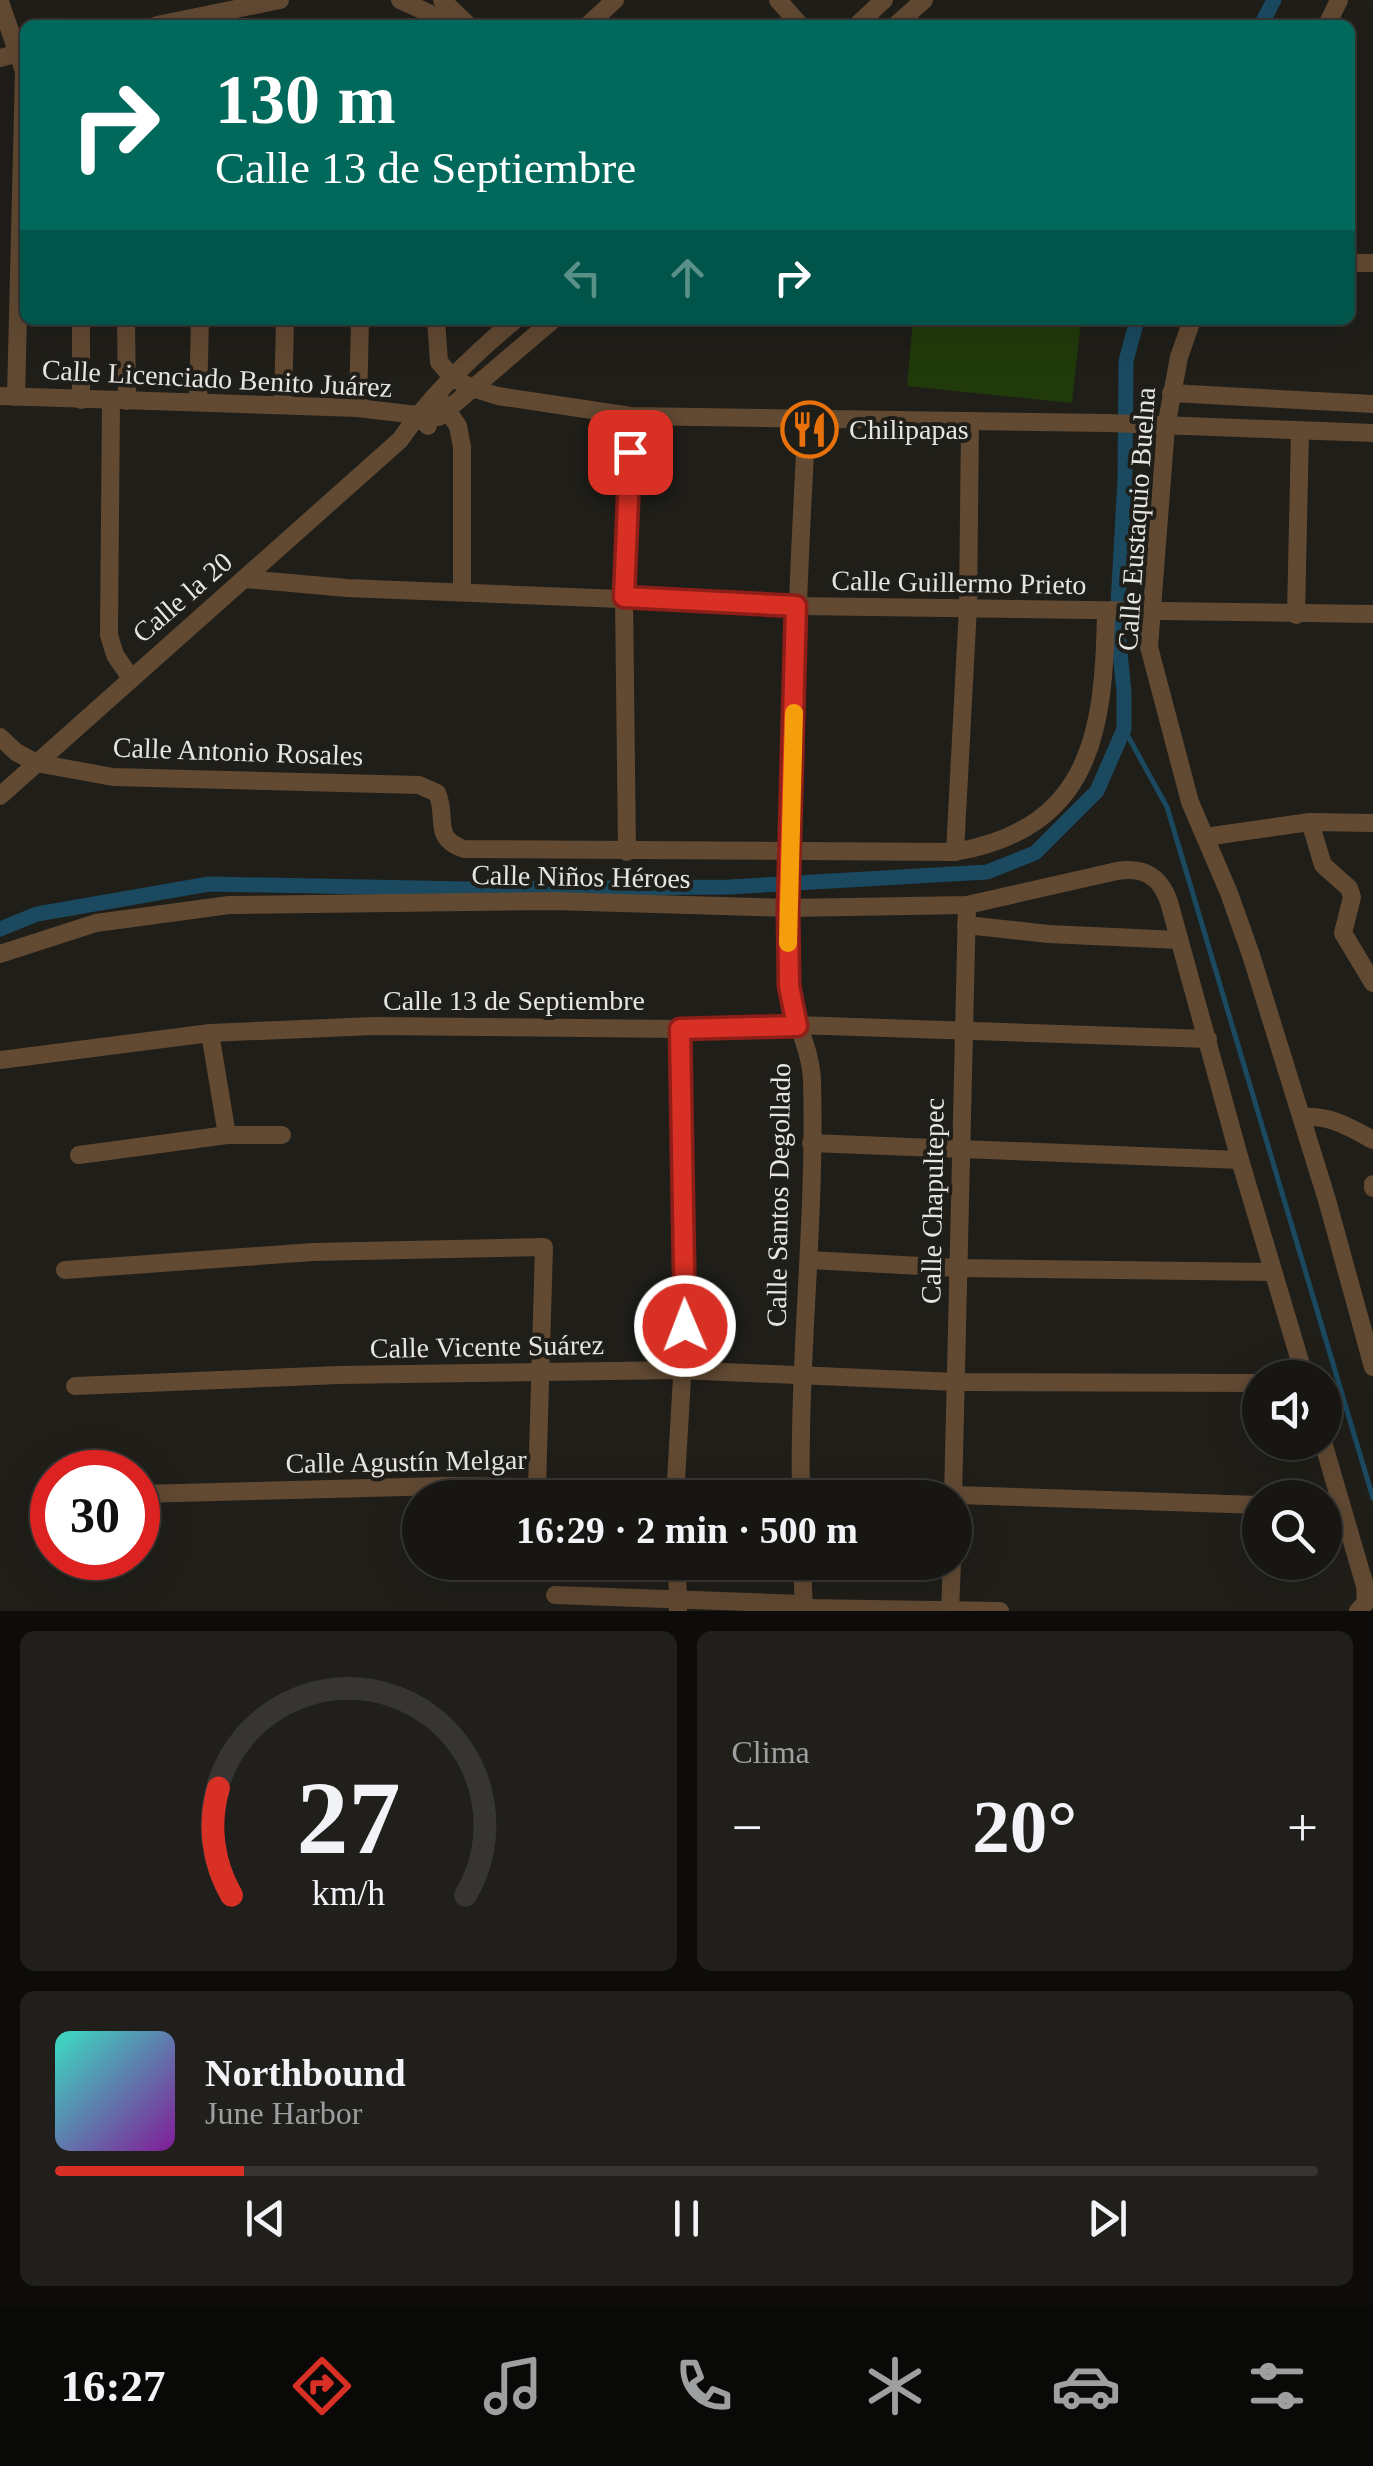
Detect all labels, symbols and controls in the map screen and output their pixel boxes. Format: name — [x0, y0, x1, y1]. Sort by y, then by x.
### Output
icon: right — [50, 60, 180, 190]
text: 130 m — [215, 61, 396, 138]
text: Calle 13 de Septiembre — [215, 143, 636, 193]
icon: left — [555, 250, 610, 305]
icon: ahead — [660, 250, 715, 305]
icon: right — [765, 250, 820, 305]
street label: Calle Licenciado Benito Juárez — [41, 354, 393, 403]
street label: Calle Eustaquio Buelna — [1112, 386, 1161, 652]
restaurant icon: Chilipapas — [780, 399, 840, 459]
pin — [588, 410, 673, 495]
place label: Chilipapas — [849, 414, 969, 445]
icon: arrive — [603, 425, 658, 480]
street label: Calle la 20 — [126, 546, 238, 649]
street label: Calle Guillermo Prieto — [831, 565, 1087, 600]
street label: Calle Antonio Rosales — [112, 732, 364, 771]
street label: Calle Niños Héroes — [471, 859, 691, 894]
street label: Calle 13 de Septiembre — [383, 985, 645, 1016]
street label: Calle Santos Degollado — [761, 1063, 796, 1327]
street label: Calle Chapultepec — [915, 1098, 950, 1304]
position arrow — [633, 1274, 737, 1378]
street label: Calle Vicente Suárez — [370, 1329, 604, 1364]
map controls — [1242, 1360, 1342, 1580]
button: sound — [1242, 1360, 1342, 1460]
street label: Calle Agustín Melgar — [285, 1444, 527, 1479]
speed limit sign: 30 — [30, 1450, 160, 1580]
button: search — [1242, 1480, 1342, 1580]
text: 16:29 · 2 min · 500 m — [516, 1509, 858, 1551]
text: Clima — [732, 1734, 810, 1770]
text: 27 — [296, 1760, 400, 1875]
text: 20° — [972, 1785, 1077, 1868]
text: − — [732, 1797, 763, 1858]
text: + — [1287, 1797, 1318, 1858]
text: km/h — [312, 1873, 385, 1913]
text: Northbound — [205, 2052, 406, 2094]
text: June Harbor — [205, 2095, 362, 2131]
icon: previous — [238, 2191, 293, 2246]
icon: pause — [659, 2191, 714, 2246]
icon: next — [1080, 2191, 1135, 2246]
icon: directions — [287, 2351, 357, 2421]
icon: music — [478, 2351, 548, 2421]
icon: phone — [669, 2351, 739, 2421]
icon: climate — [860, 2351, 930, 2421]
icon: car — [1051, 2351, 1121, 2421]
icon: filters — [1242, 2351, 1312, 2421]
text: 16:27 — [61, 2361, 166, 2411]

